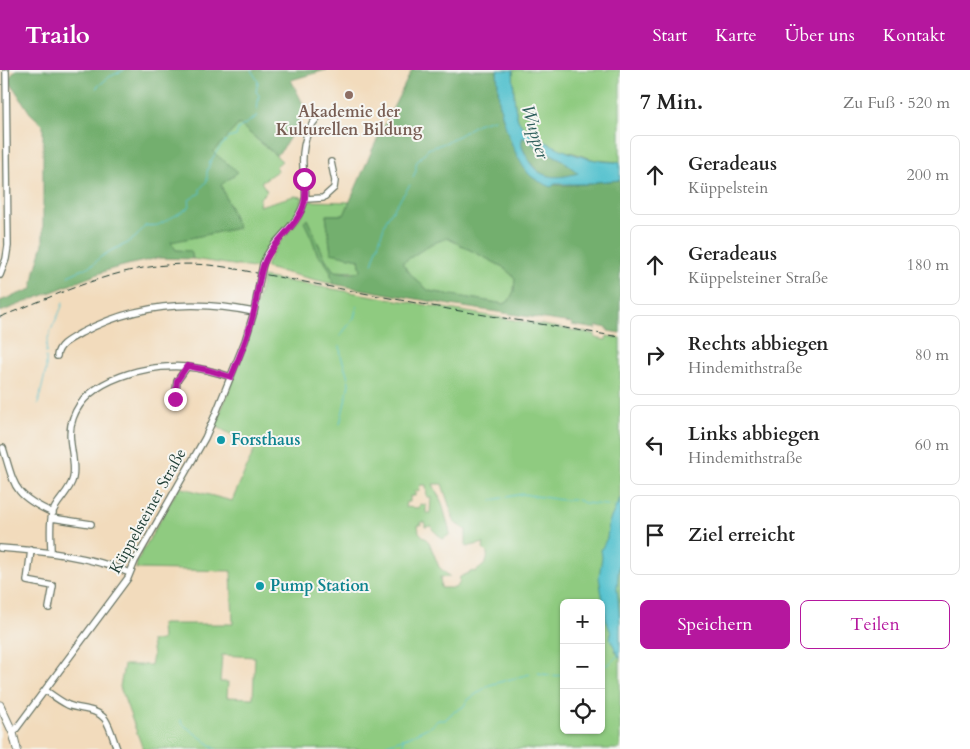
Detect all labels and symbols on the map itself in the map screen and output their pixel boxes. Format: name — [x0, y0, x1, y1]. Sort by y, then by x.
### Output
marker: Akademie der Kulturellen Bildung — [343, 89, 355, 101]
place label: Akademie der Kulturellen Bildung — [276, 101, 423, 141]
water label: Wupper — [515, 102, 555, 163]
route start — [293, 168, 316, 191]
route end — [164, 388, 187, 411]
place label: Forsthaus — [231, 429, 300, 451]
marker: Forsthaus — [215, 434, 227, 446]
street label: Küppelsteiner Straße — [104, 444, 192, 578]
place label: Pump Station — [270, 575, 370, 597]
marker: Pump Station — [254, 580, 266, 592]

